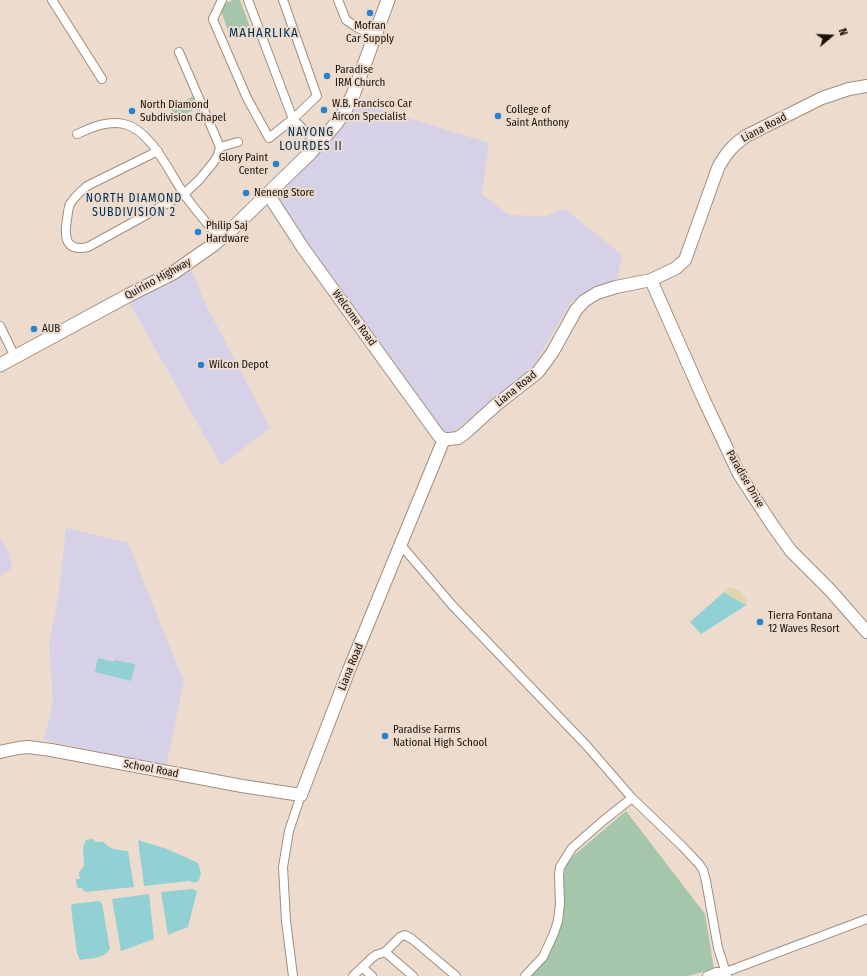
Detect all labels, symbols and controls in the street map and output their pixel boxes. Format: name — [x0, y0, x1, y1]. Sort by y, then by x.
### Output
marker: Mofran Car Supply — [365, 8, 375, 18]
north arrow — [811, 16, 851, 56]
place label: Mofran Car Supply — [346, 19, 394, 45]
district label: MAHARLIKA — [229, 25, 299, 41]
text: N — [836, 27, 850, 37]
place label: Paradise IRM Church — [335, 63, 385, 89]
marker: Paradise IRM Church — [322, 71, 332, 81]
place label: W.B. Francisco Car Aircon Specialist — [332, 97, 412, 123]
place label: North Diamond Subdivision Chapel — [140, 98, 226, 124]
place label: College of Saint Anthony — [506, 103, 569, 129]
marker: W.B. Francisco Car Aircon Specialist — [319, 105, 329, 115]
marker: North Diamond Subdivision Chapel — [127, 106, 137, 116]
marker: College of Saint Anthony — [493, 111, 503, 121]
street label: Liana Road — [739, 111, 789, 145]
district label: NAYONG LOURDES II — [279, 126, 343, 154]
place label: Glory Paint Center — [219, 151, 268, 177]
marker: Glory Paint Center — [271, 159, 281, 169]
place label: Neneng Store — [254, 186, 315, 200]
marker: Neneng Store — [241, 188, 251, 198]
district label: NORTH DIAMOND SUBDIVISION 2 — [86, 192, 182, 220]
place label: Philip Saj Hardware — [206, 219, 249, 245]
marker: Philip Saj Hardware — [193, 227, 203, 237]
street label: Quirino Highway — [123, 255, 193, 303]
street label: Welcome Road — [329, 287, 379, 349]
place label: AUB — [42, 322, 60, 336]
marker: AUB — [29, 324, 39, 334]
place label: Wilcon Depot — [209, 358, 269, 372]
marker: Wilcon Depot — [196, 360, 206, 370]
street label: Liana Road — [493, 368, 539, 410]
street label: Paradise Drive — [723, 448, 767, 510]
place label: Tierra Fontana 12 Waves Resort — [768, 609, 840, 635]
marker: Tierra Fontana 12 Waves Resort — [755, 617, 765, 627]
street label: Liana Road — [336, 642, 366, 692]
place label: Paradise Farms National High School — [393, 723, 487, 749]
marker: Paradise Farms National High School — [380, 731, 390, 741]
street label: School Road — [122, 757, 180, 781]

